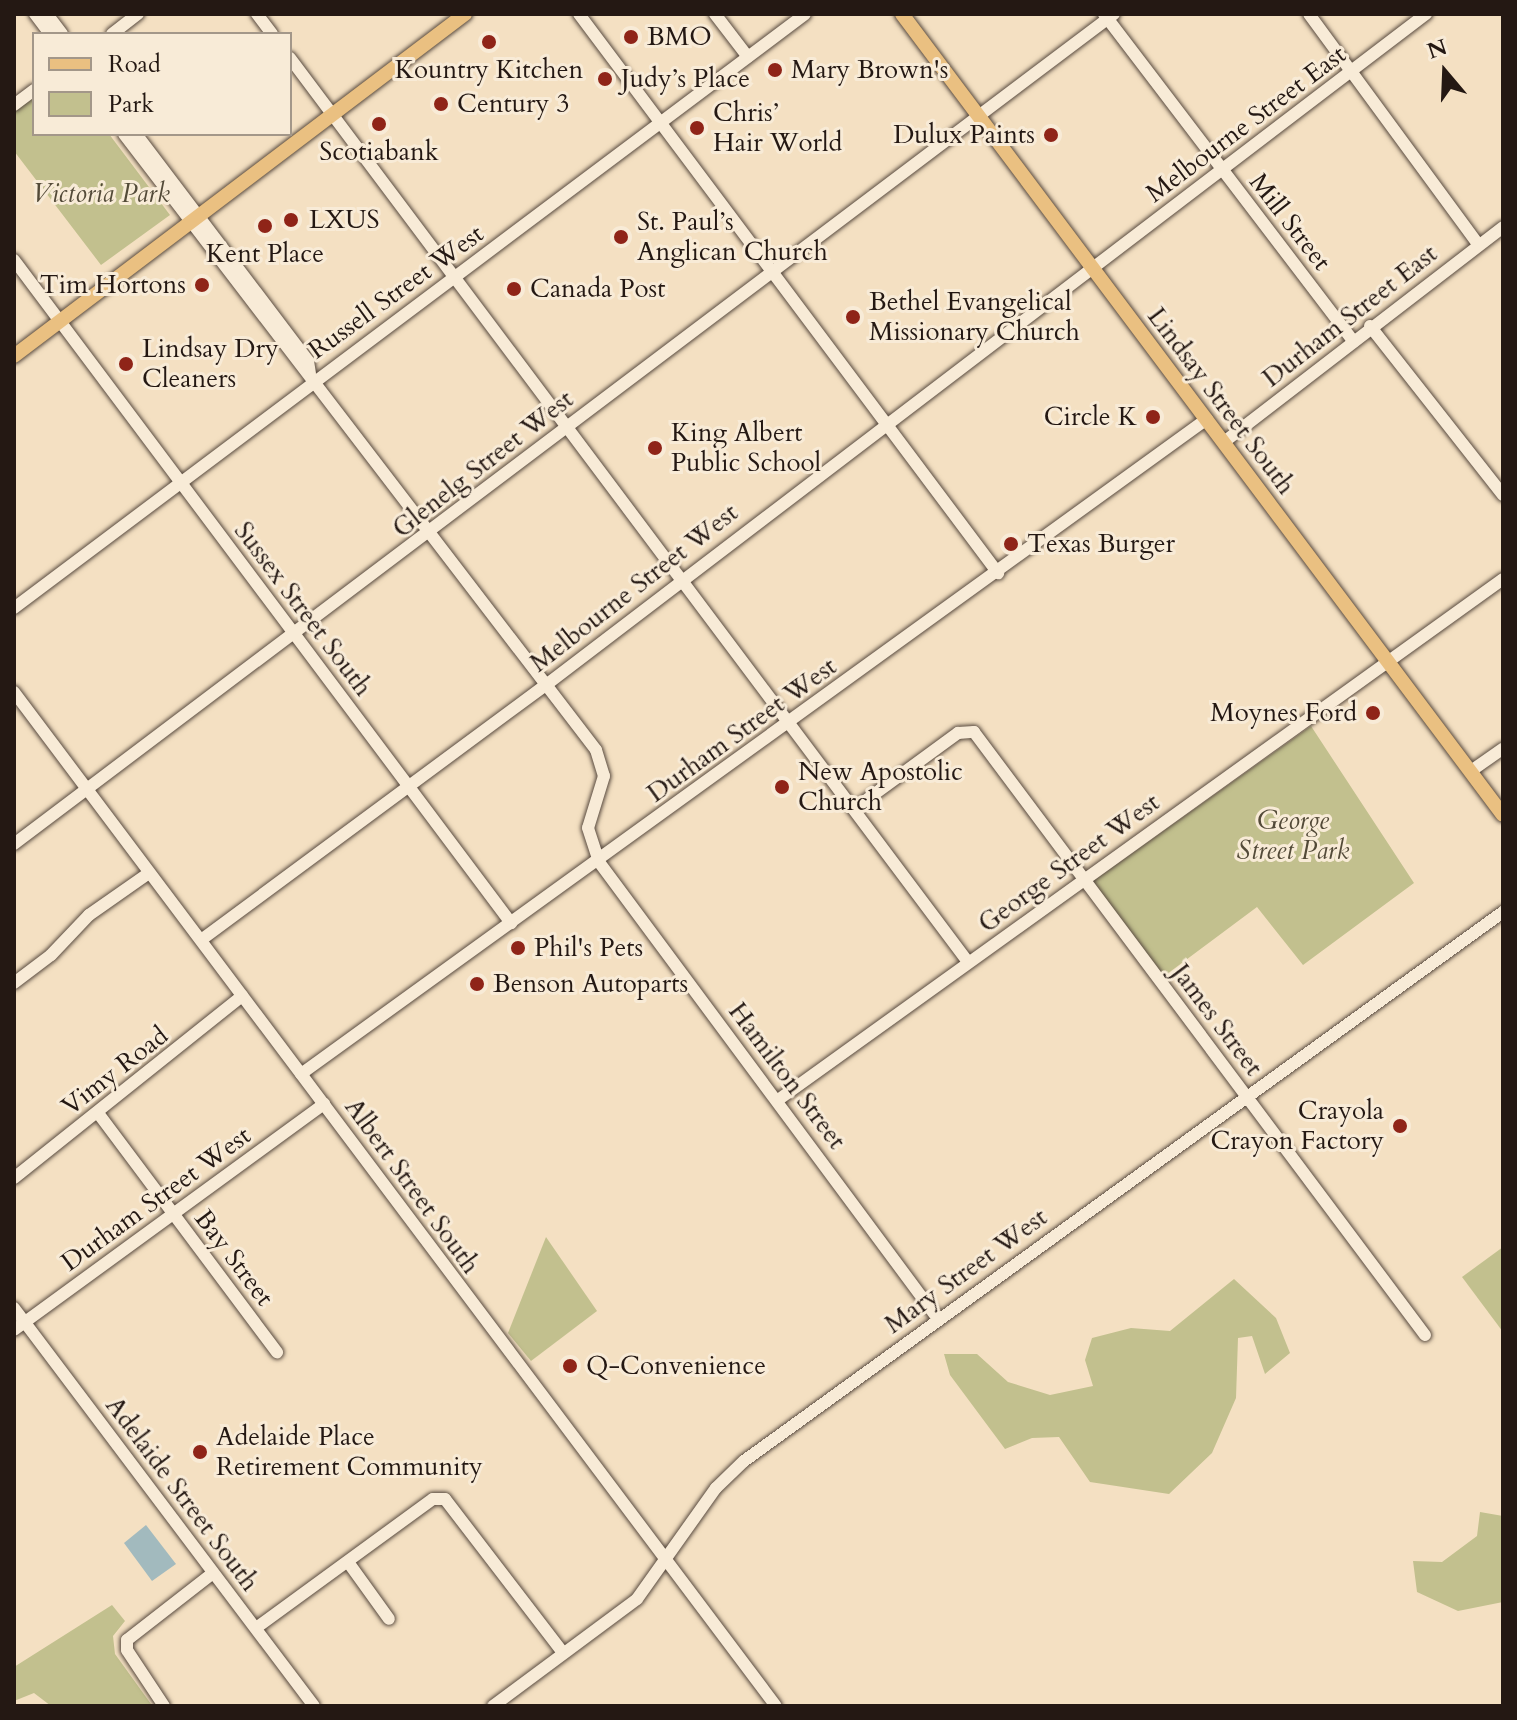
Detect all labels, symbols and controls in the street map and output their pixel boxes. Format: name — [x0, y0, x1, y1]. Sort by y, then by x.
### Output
place label: BMO — [647, 21, 712, 53]
marker: BMO — [622, 28, 640, 46]
legend — [32, 32, 292, 136]
north arrow — [1405, 32, 1485, 112]
text: N — [1423, 32, 1451, 67]
marker: Kountry Kitchen — [480, 33, 498, 51]
street label: Melbourne Street East — [1140, 39, 1352, 209]
text: Road — [108, 48, 161, 81]
place label: Kountry Kitchen — [395, 54, 583, 86]
place label: Mary Brown's — [791, 54, 948, 86]
marker: Mary Brown's — [766, 61, 784, 79]
place label: Judy’s Place — [621, 63, 750, 95]
marker: Judy’s Place — [596, 70, 614, 88]
text: Park — [108, 88, 154, 121]
place label: Century 3 — [457, 88, 569, 120]
marker: Century 3 — [432, 95, 450, 113]
place label: Chris’ Hair World — [713, 97, 842, 158]
marker: Scotiabank — [370, 115, 388, 133]
marker: Chris’ Hair World — [688, 119, 706, 137]
place label: Dulux Paints — [893, 119, 1035, 151]
marker: Dulux Paints — [1042, 126, 1060, 144]
place label: Scotiabank — [319, 136, 439, 168]
street label: Mill Street — [1242, 167, 1338, 277]
park label: Victoria Park — [32, 178, 170, 210]
place label: LXUS — [309, 204, 379, 236]
place label: St. Paul’s Anglican Church — [637, 206, 828, 268]
marker: LXUS — [280, 209, 302, 231]
marker: Kent Place — [256, 217, 274, 235]
street label: Russell Street West — [302, 218, 490, 366]
marker: St. Paul’s Anglican Church — [612, 228, 630, 246]
place label: Kent Place — [206, 238, 324, 270]
street label: Durham Street East — [1256, 238, 1444, 394]
place label: Tim Hortons — [40, 269, 186, 301]
place label: Canada Post — [530, 273, 666, 305]
marker: Tim Hortons — [193, 276, 211, 294]
marker: Canada Post — [505, 280, 523, 298]
place label: Bethel Evangelical Missionary Church — [869, 286, 1080, 348]
street label: Lindsay Street South — [1141, 301, 1301, 501]
marker: Bethel Evangelical Missionary Church — [844, 308, 862, 326]
place label: Lindsay Dry Cleaners — [142, 333, 279, 394]
marker: Lindsay Dry Cleaners — [117, 355, 135, 373]
street label: Glenelg Street West — [386, 384, 580, 544]
place label: Circle K — [1044, 401, 1137, 433]
marker: Circle K — [1144, 408, 1162, 426]
place label: King Albert Public School — [671, 417, 821, 478]
marker: King Albert Public School — [646, 439, 664, 457]
street label: Melbourne Street West — [524, 497, 744, 679]
street label: Sussex Street South — [227, 516, 379, 702]
place label: Texas Burger — [1027, 528, 1175, 560]
marker: Texas Burger — [1002, 535, 1020, 553]
street label: Durham Street West — [641, 651, 843, 809]
place label: Moynes Ford — [1210, 697, 1357, 729]
marker: Moynes Ford — [1364, 704, 1382, 722]
place label: New Apostolic Church — [798, 756, 963, 818]
marker: New Apostolic Church — [773, 778, 791, 796]
street label: George Street West — [972, 787, 1166, 939]
park label: George Street Park — [1237, 805, 1349, 866]
place label: Phil's Pets — [534, 932, 643, 964]
marker: Phil's Pets — [509, 939, 527, 957]
street label: James Street — [1165, 958, 1269, 1082]
place label: Benson Autoparts — [493, 968, 688, 1000]
marker: Benson Autoparts — [468, 975, 486, 993]
street label: Hamilton Street — [722, 997, 852, 1155]
street label: Vimy Road — [56, 1020, 174, 1122]
street label: Albert Street South — [338, 1092, 486, 1280]
place label: Crayola Crayon Factory — [1210, 1095, 1384, 1156]
marker: Crayola Crayon Factory — [1391, 1117, 1409, 1135]
street label: Durham Street West — [55, 1120, 257, 1278]
street label: Mary Street West — [879, 1202, 1053, 1340]
street label: Bay Street — [188, 1204, 280, 1312]
place label: Q-Convenience — [586, 1350, 766, 1382]
marker: Q-Convenience — [561, 1357, 579, 1375]
street label: Adelaide Street South — [99, 1391, 265, 1597]
place label: Adelaide Place Retirement Community — [216, 1421, 483, 1482]
marker: Adelaide Place Retirement Community — [191, 1443, 209, 1461]

